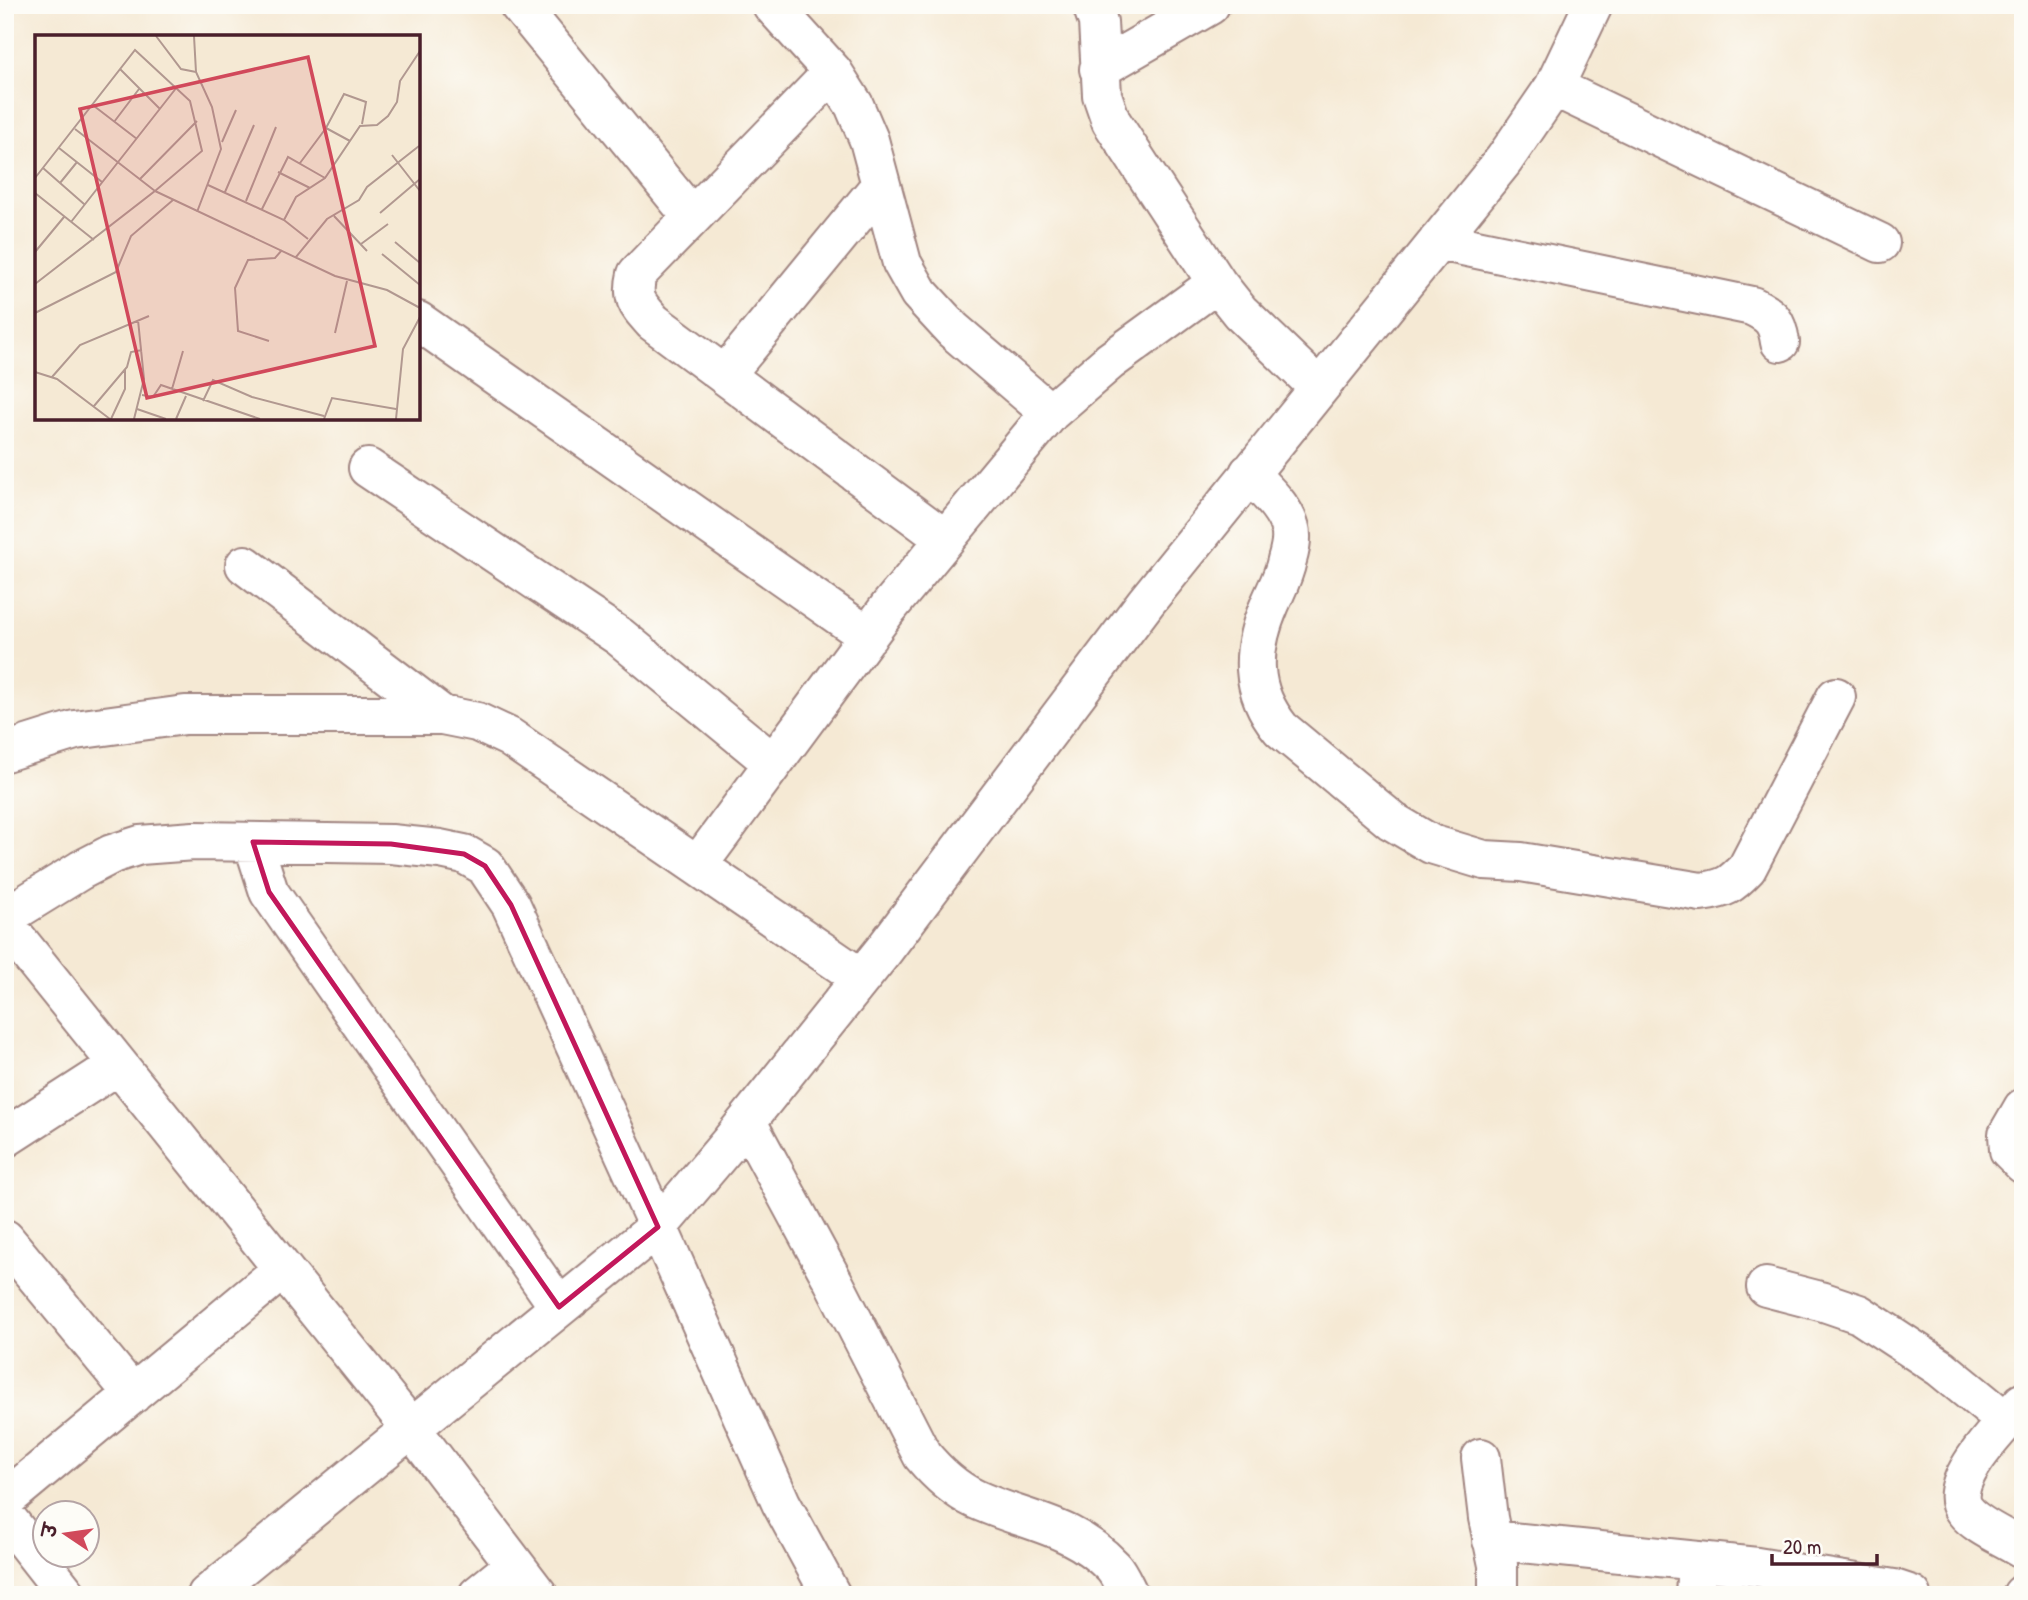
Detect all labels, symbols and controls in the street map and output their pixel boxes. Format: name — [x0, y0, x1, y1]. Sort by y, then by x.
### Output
inset map — [35, 35, 420, 420]
north arrow — [32, 1498, 102, 1568]
text: उ — [35, 1519, 64, 1541]
scale bar — [1772, 1523, 1878, 1567]
text: 20 m — [1783, 1532, 1821, 1561]

